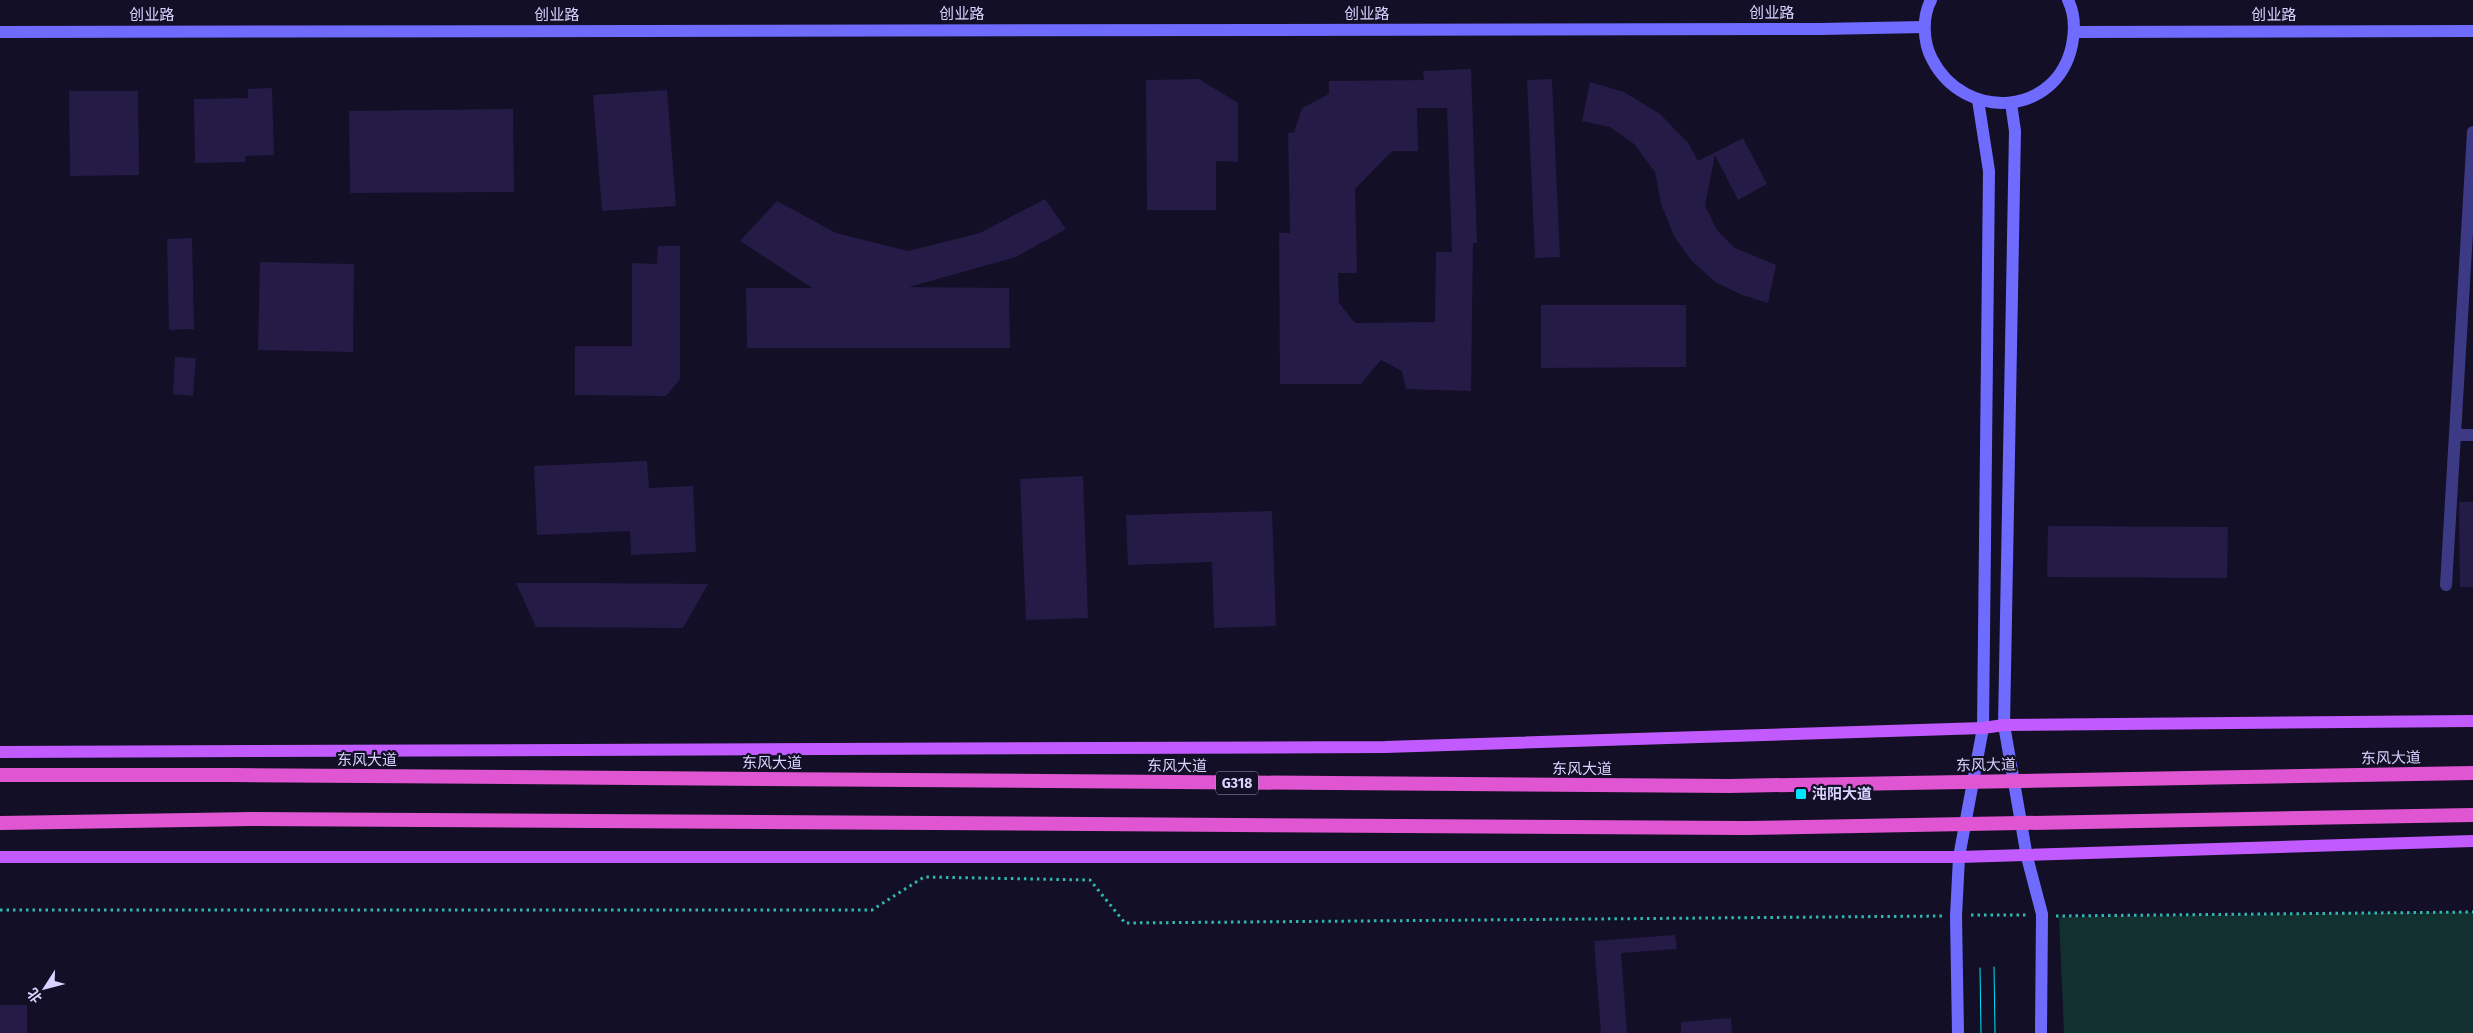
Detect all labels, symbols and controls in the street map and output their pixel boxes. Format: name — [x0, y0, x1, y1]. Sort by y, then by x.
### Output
street label: 创业路 — [1749, 4, 1795, 22]
street label: 创业路 — [939, 5, 985, 23]
street label: 创业路 — [1344, 5, 1390, 23]
street label: 创业路 — [129, 6, 175, 24]
street label: 创业路 — [534, 6, 580, 24]
street label: 创业路 — [2251, 6, 2297, 24]
street label: 东风大道 — [2361, 748, 2421, 768]
street label: 东风大道 — [337, 751, 397, 769]
street label: 东风大道 — [742, 754, 802, 772]
street label: 东风大道 — [1956, 755, 2016, 775]
street label: 东风大道 — [1147, 757, 1207, 775]
street label: 东风大道 — [1552, 760, 1612, 778]
road number: G318 — [1216, 771, 1258, 794]
place label: 沌阳大道 — [1812, 785, 1872, 803]
marker: 沌阳大道 — [1794, 787, 1808, 801]
north arrow — [20, 963, 70, 1013]
text: 北 — [24, 985, 46, 1006]

